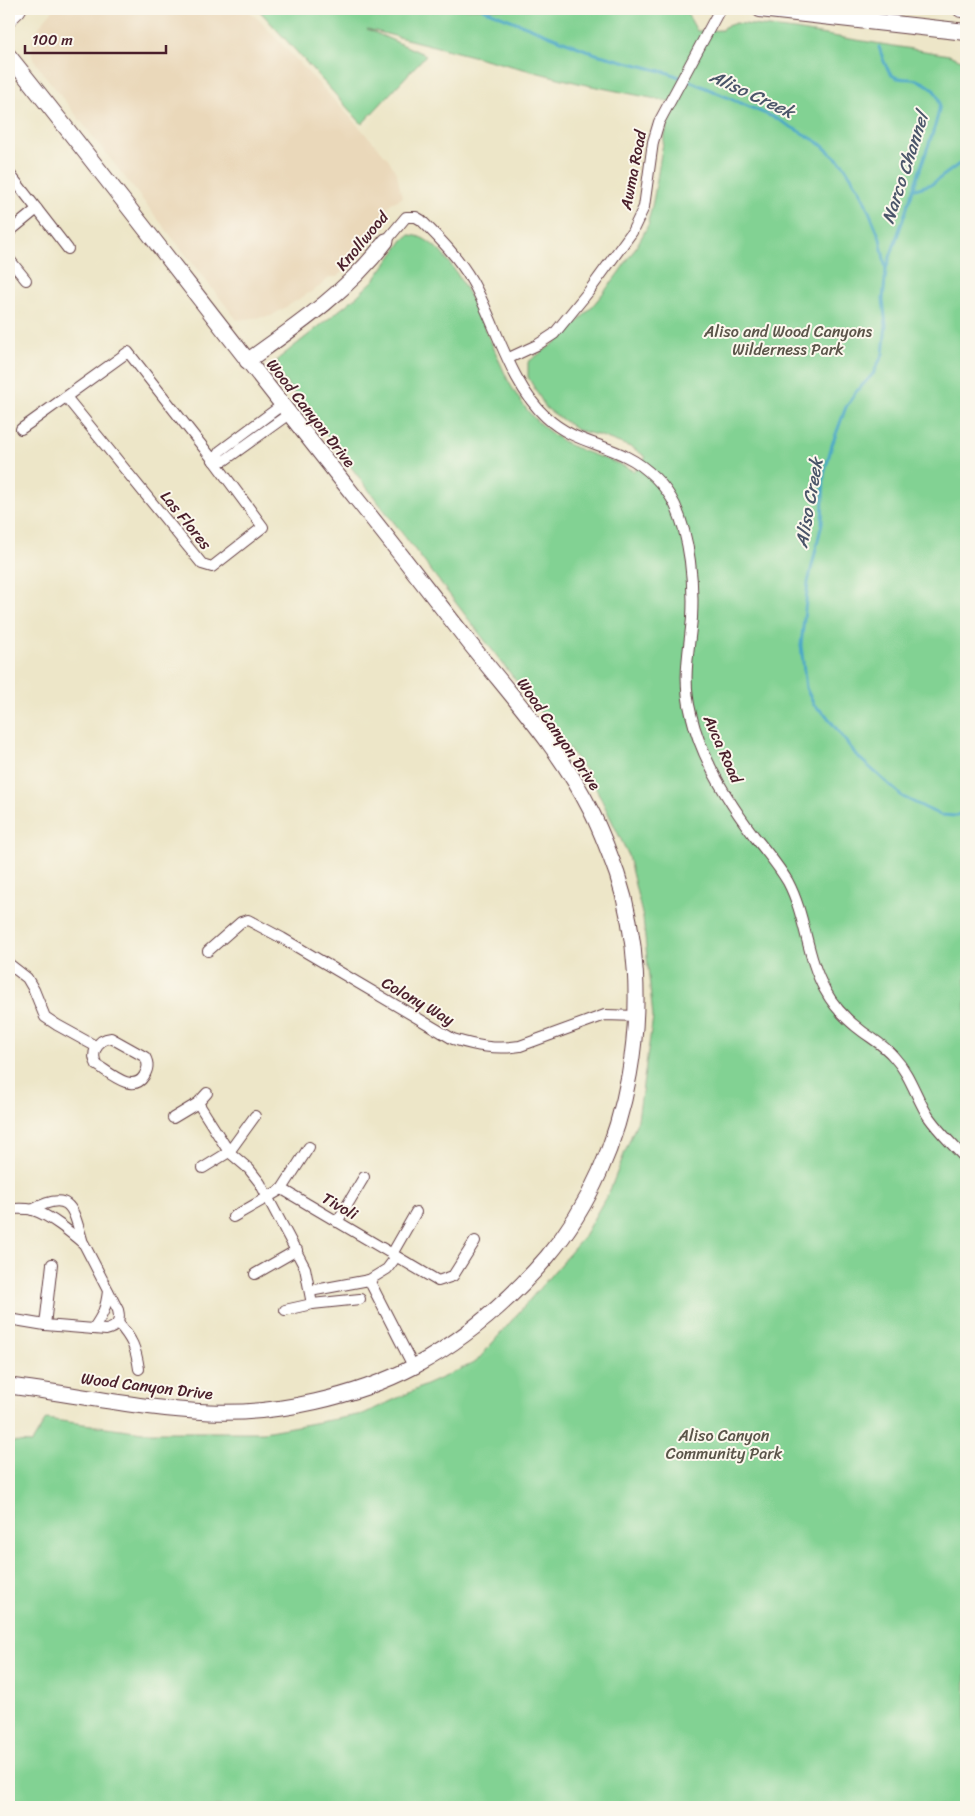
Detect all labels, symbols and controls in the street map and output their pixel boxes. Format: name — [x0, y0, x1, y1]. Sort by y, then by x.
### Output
scale bar — [25, 22, 166, 54]
text: 100 m — [32, 27, 73, 53]
water label: Aliso Creek — [703, 60, 802, 129]
water label: Narco Channel — [872, 105, 939, 228]
street label: Awma Road — [611, 126, 655, 213]
street label: Knollwood — [328, 203, 397, 278]
park label: Aliso and Wood Canyons Wilderness Park — [703, 317, 872, 364]
street label: Wood Canyon Drive — [259, 352, 363, 474]
water label: Aliso Creek — [785, 453, 833, 551]
street label: Las Flores — [153, 484, 220, 557]
street label: Wood Canyon Drive — [509, 671, 609, 797]
street label: Avca Road — [695, 709, 752, 789]
street label: Colony Way — [376, 968, 461, 1034]
street label: Tivoli — [316, 1184, 364, 1228]
street label: Wood Canyon Drive — [79, 1364, 215, 1409]
park label: Aliso Canyon Community Park — [666, 1421, 783, 1468]

